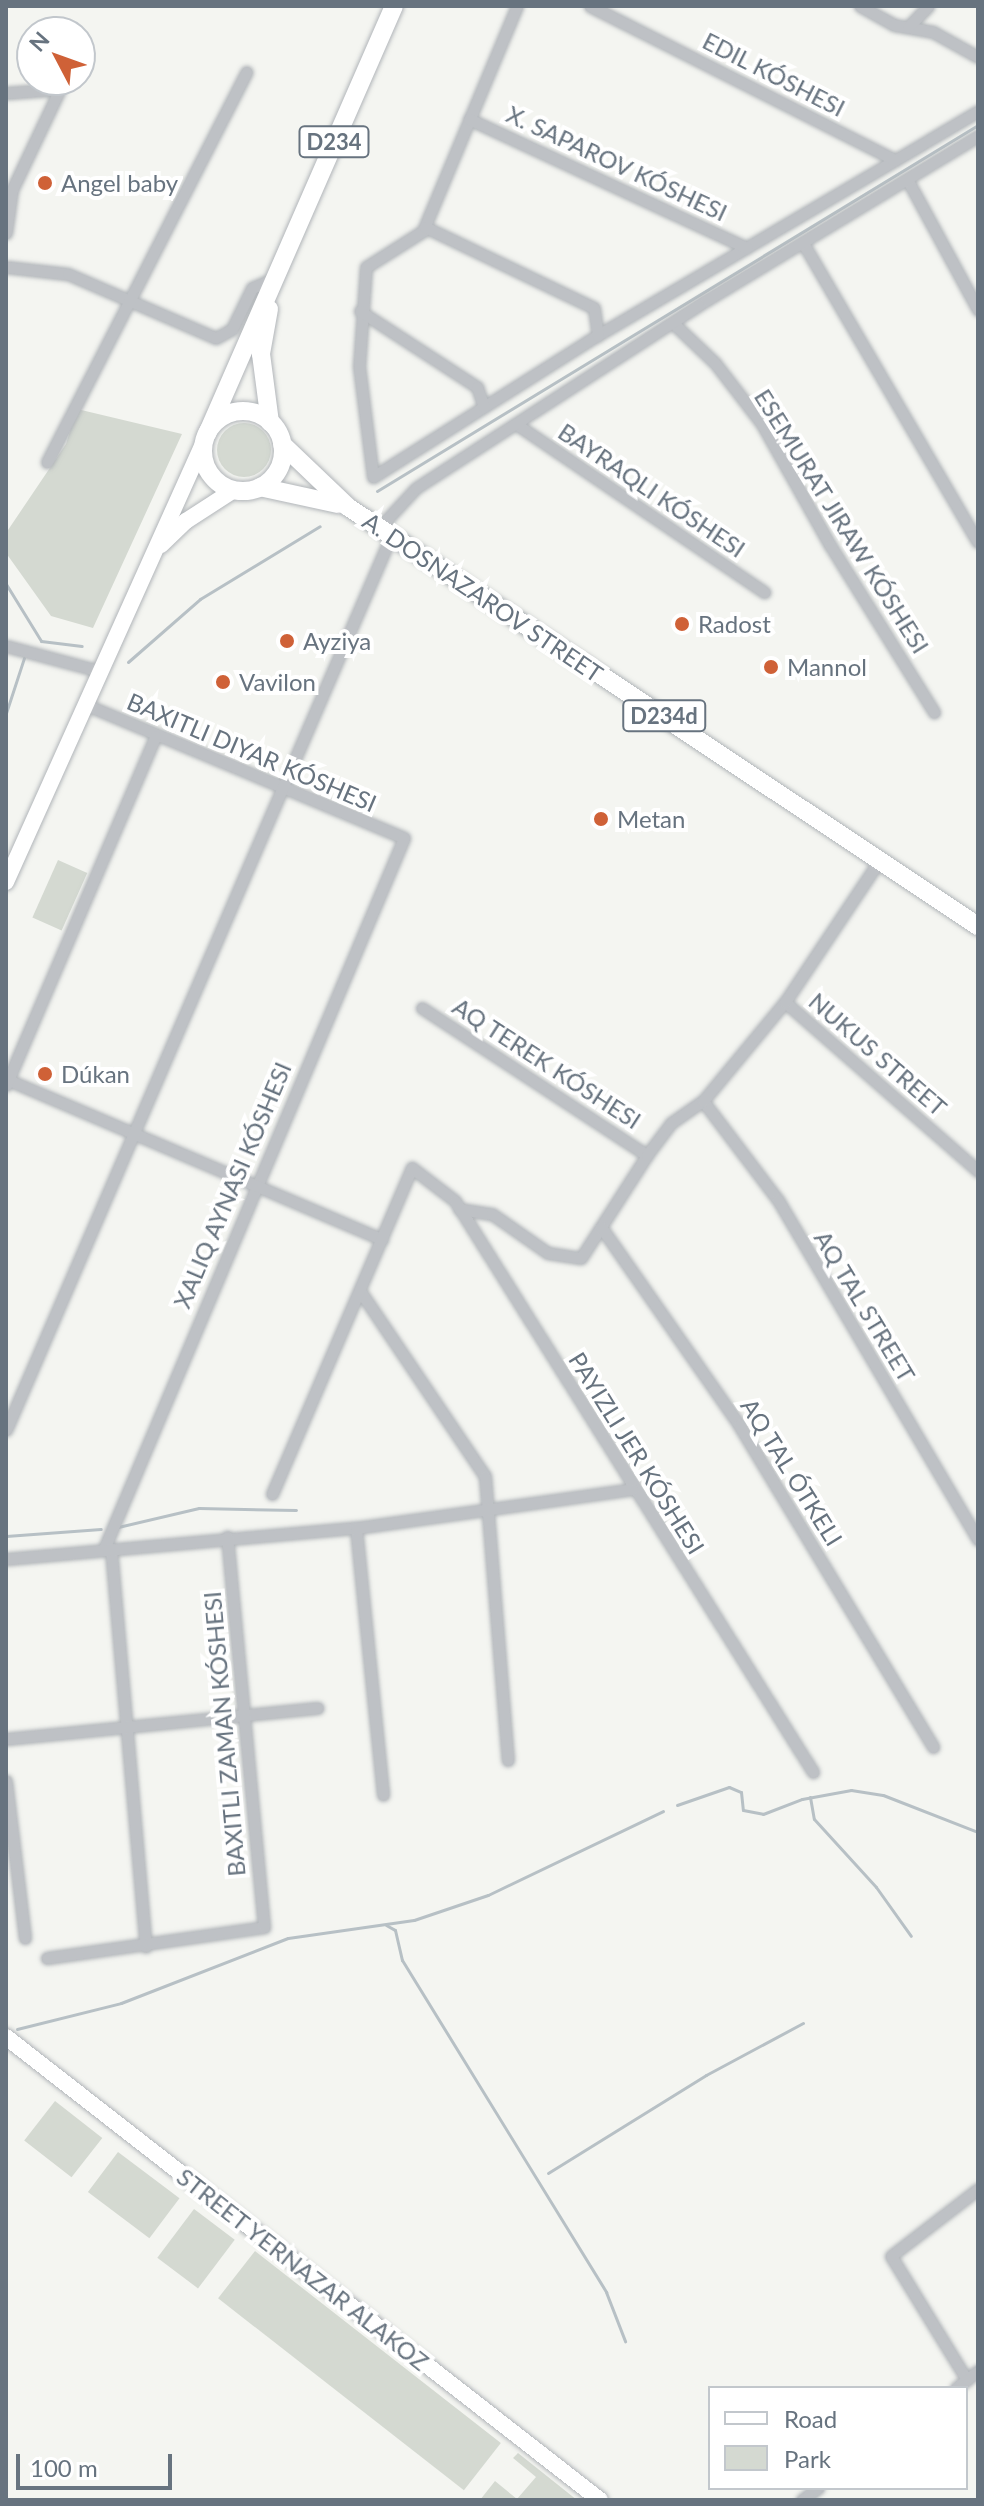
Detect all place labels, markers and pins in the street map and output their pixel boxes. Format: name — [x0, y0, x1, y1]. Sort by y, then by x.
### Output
place label: Angel baby — [61, 169, 178, 197]
marker: Angel baby — [36, 174, 54, 192]
place label: Radost — [698, 610, 771, 638]
marker: Radost — [673, 615, 691, 633]
place label: Ayziya — [303, 627, 371, 655]
marker: Ayziya — [278, 632, 296, 650]
place label: Mannol — [787, 653, 867, 681]
marker: Mannol — [762, 658, 780, 676]
place label: Vavilon — [239, 668, 316, 696]
marker: Vavilon — [214, 673, 232, 691]
place label: Metan — [617, 805, 685, 833]
marker: Metan — [592, 810, 610, 828]
place label: Dúkan — [61, 1060, 130, 1088]
marker: Dúkan — [36, 1065, 54, 1083]

